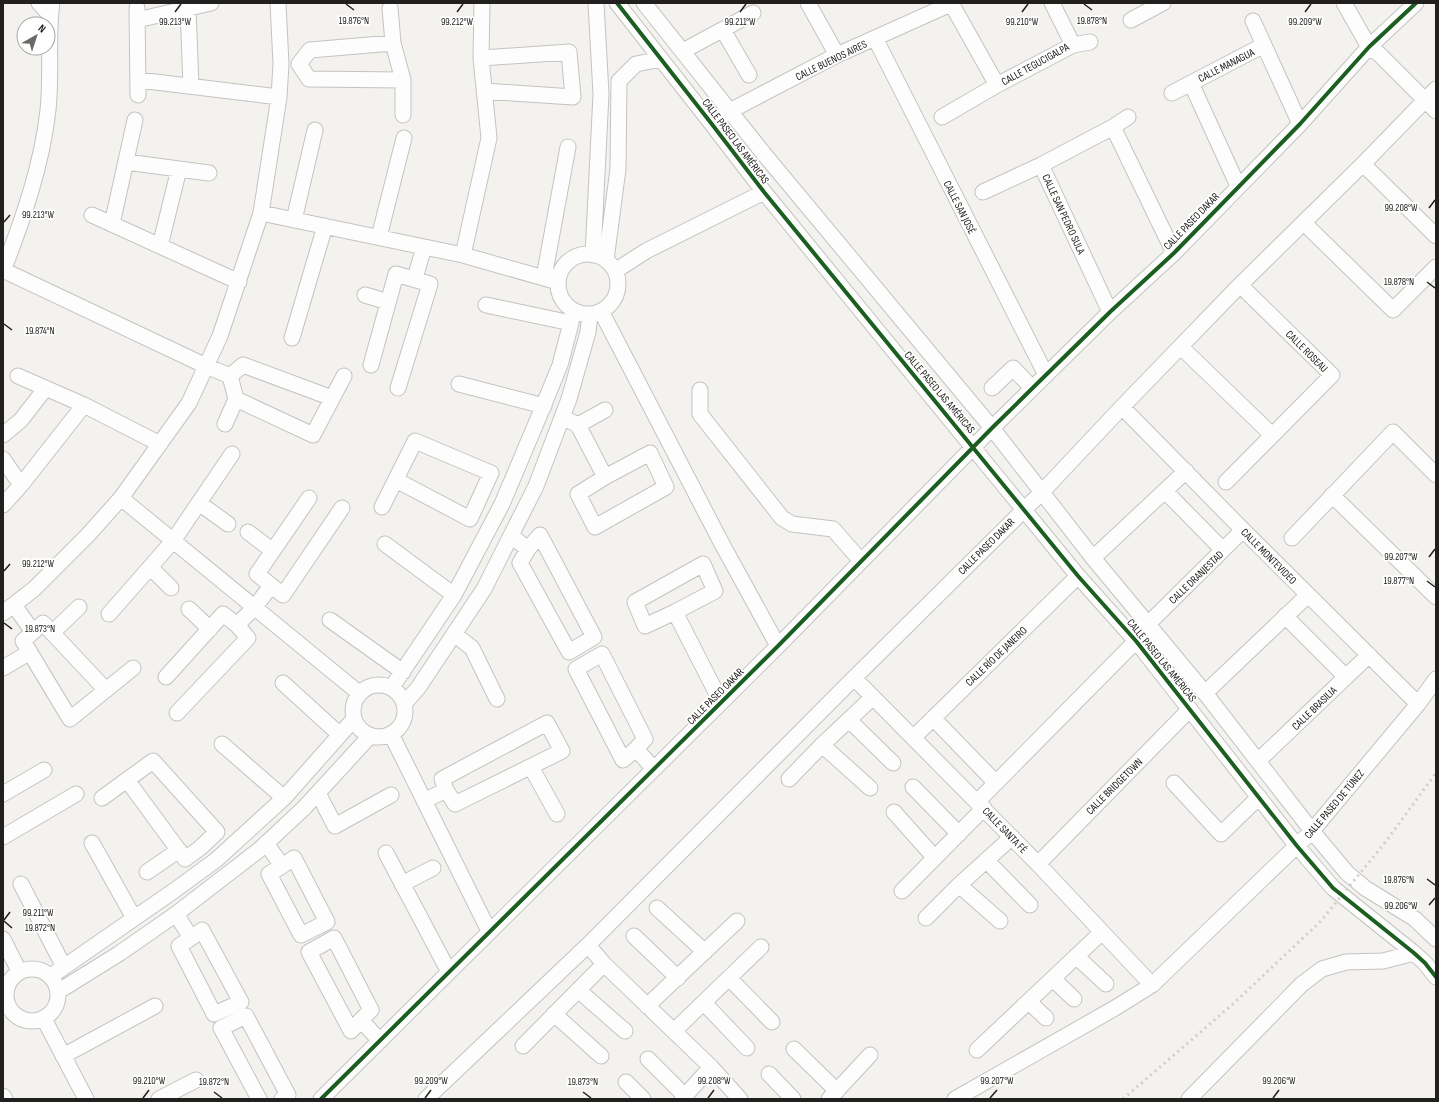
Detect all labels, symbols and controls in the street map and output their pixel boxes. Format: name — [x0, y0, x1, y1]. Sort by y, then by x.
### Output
text: 19.876°N — [339, 15, 369, 27]
text: 19.878°N — [1077, 15, 1107, 27]
north arrow — [16, 16, 56, 56]
text: 99.213°W — [159, 16, 192, 28]
text: 99.212°W — [441, 16, 474, 28]
text: 99.211°W — [724, 16, 756, 28]
text: 99.210°W — [1006, 16, 1039, 28]
text: 99.209°W — [1288, 16, 1322, 28]
text: N — [36, 22, 48, 36]
street label: CALLE BUENOS AIRES — [793, 37, 869, 83]
street label: CALLE TEGUCIGALPA — [999, 40, 1072, 88]
street label: CALLE MANAGUA — [1196, 46, 1257, 85]
street label: CALLE PASEO LAS AMÉRICAS — [699, 96, 772, 187]
street label: CALLE SAN PEDRO SULA — [1039, 172, 1088, 257]
street label: CALLE SAN JOSÉ — [941, 178, 979, 236]
street label: CALLE PASEO DAKAR — [1161, 190, 1222, 253]
text: 99.208°W — [1384, 202, 1418, 214]
text: 99.213°W — [22, 209, 55, 221]
text: 19.878°N — [1384, 276, 1414, 288]
text: 19.874°N — [25, 325, 55, 337]
street label: CALLE ROSEAU — [1283, 328, 1330, 375]
street label: CALLE PASEO LAS AMÉRICAS — [902, 349, 978, 436]
street label: CALLE PASEO DAKAR — [955, 515, 1017, 577]
street label: CALLE MONTEVIDEO — [1238, 526, 1299, 587]
street label: CALLE DRANJESTAD — [1166, 548, 1226, 607]
text: 99.207°W — [1384, 551, 1418, 563]
text: 99.212°W — [22, 558, 55, 570]
text: 19.877°N — [1384, 575, 1414, 587]
street label: CALLE PASEO LAS AMÉRICAS — [1124, 616, 1199, 705]
text: 19.873°N — [25, 623, 55, 635]
street label: CALLE RÍO DE JANEIRO — [963, 624, 1030, 689]
street label: CALLE PASEO OAKAR — [684, 665, 746, 727]
street label: CALLE BRASILIA — [1289, 684, 1340, 733]
street label: CALLE BRIDGETOWN — [1083, 755, 1145, 817]
street label: CALLE PASEO DE TÚNEZ — [1302, 767, 1367, 841]
street label: CALLE SANTA FÉ — [980, 805, 1030, 856]
text: 19.876°N — [1384, 874, 1414, 886]
text: 99.206°W — [1384, 900, 1418, 912]
text: 99.211°W — [22, 907, 54, 919]
text: 19.872°N — [25, 922, 55, 934]
text: 99.210°W — [133, 1075, 166, 1087]
text: 99.209°W — [414, 1075, 448, 1087]
text: 99.208°W — [697, 1075, 731, 1087]
text: 99.207°W — [980, 1075, 1014, 1087]
text: 99.206°W — [1262, 1075, 1296, 1087]
text: 19.872°N — [199, 1076, 229, 1088]
text: 19.873°N — [568, 1076, 598, 1088]

